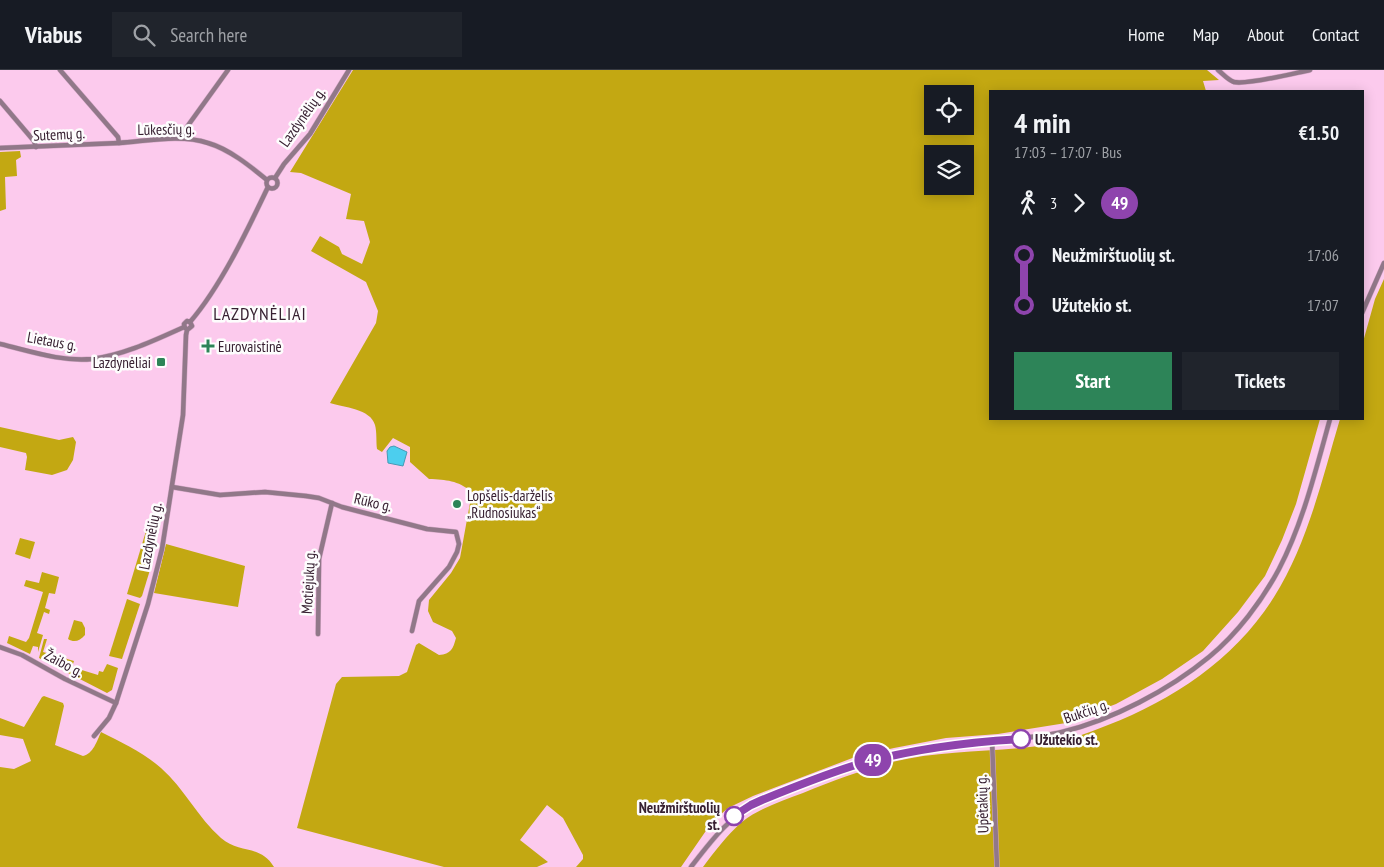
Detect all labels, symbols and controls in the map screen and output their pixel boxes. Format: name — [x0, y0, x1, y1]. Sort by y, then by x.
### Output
search box — [112, 12, 462, 57]
text: Viabus — [25, 19, 82, 50]
icon: search — [130, 21, 158, 49]
text: Search here — [170, 23, 247, 47]
text: Home — [1128, 23, 1165, 46]
text: Map — [1193, 23, 1219, 46]
text: About — [1247, 23, 1284, 46]
text: Contact — [1312, 23, 1359, 46]
street label: Lazdynėlių g. — [275, 83, 329, 150]
map controls — [924, 85, 974, 195]
button: locate — [924, 85, 974, 135]
text: 4 min — [1014, 104, 1071, 141]
street label: Lūkesčių g. — [137, 119, 195, 139]
text: €1.50 — [1299, 121, 1339, 145]
street label: Sutemų g. — [33, 123, 86, 145]
text: 17:03 – 17:07 · Bus — [1014, 142, 1122, 162]
button: layers — [924, 145, 974, 195]
icon: walk — [1014, 189, 1042, 217]
icon: forward — [1065, 189, 1093, 217]
text: 49 — [1111, 191, 1128, 214]
text: 3 — [1050, 193, 1057, 213]
text: Neužmirštuolių st. — [1052, 243, 1175, 267]
text: 17:06 — [1307, 245, 1339, 265]
text: Užutekio st. — [1052, 293, 1132, 317]
text: 17:07 — [1307, 295, 1339, 315]
district label: LAZDYNĖLIAI — [213, 302, 307, 325]
street label: Lietaus g. — [26, 327, 78, 355]
place label: Eurovaistinė — [218, 337, 282, 356]
marker: Eurovaistinė — [202, 340, 214, 352]
button: Start — [1014, 352, 1172, 410]
button: Tickets — [1182, 352, 1339, 410]
place label: Lazdynėliai — [93, 353, 151, 372]
marker: Lazdynėliai — [155, 356, 167, 368]
place label: Lopšelis-darželis „Rudnosiukas“ — [467, 486, 553, 522]
street label: Rūko g. — [352, 488, 394, 516]
marker: Lopšelis-darželis „Rudnosiukas“ — [451, 498, 463, 510]
street label: Lazdynėlių g. — [134, 501, 166, 571]
street label: Motiejukų g. — [297, 549, 319, 614]
street label: Žaibo g. — [41, 645, 87, 681]
street label: Bukčių g. — [1061, 694, 1111, 728]
marker: Užutekio st. — [1011, 729, 1031, 749]
place label: Užutekio st. — [1035, 730, 1098, 749]
line badge: 49 — [850, 744, 896, 776]
text: 49 — [864, 748, 882, 771]
street label: Upėtakių g. — [971, 774, 993, 834]
place label: Neužmirštuolių st. — [639, 798, 720, 834]
marker: Neužmirštuolių st. — [724, 806, 744, 826]

